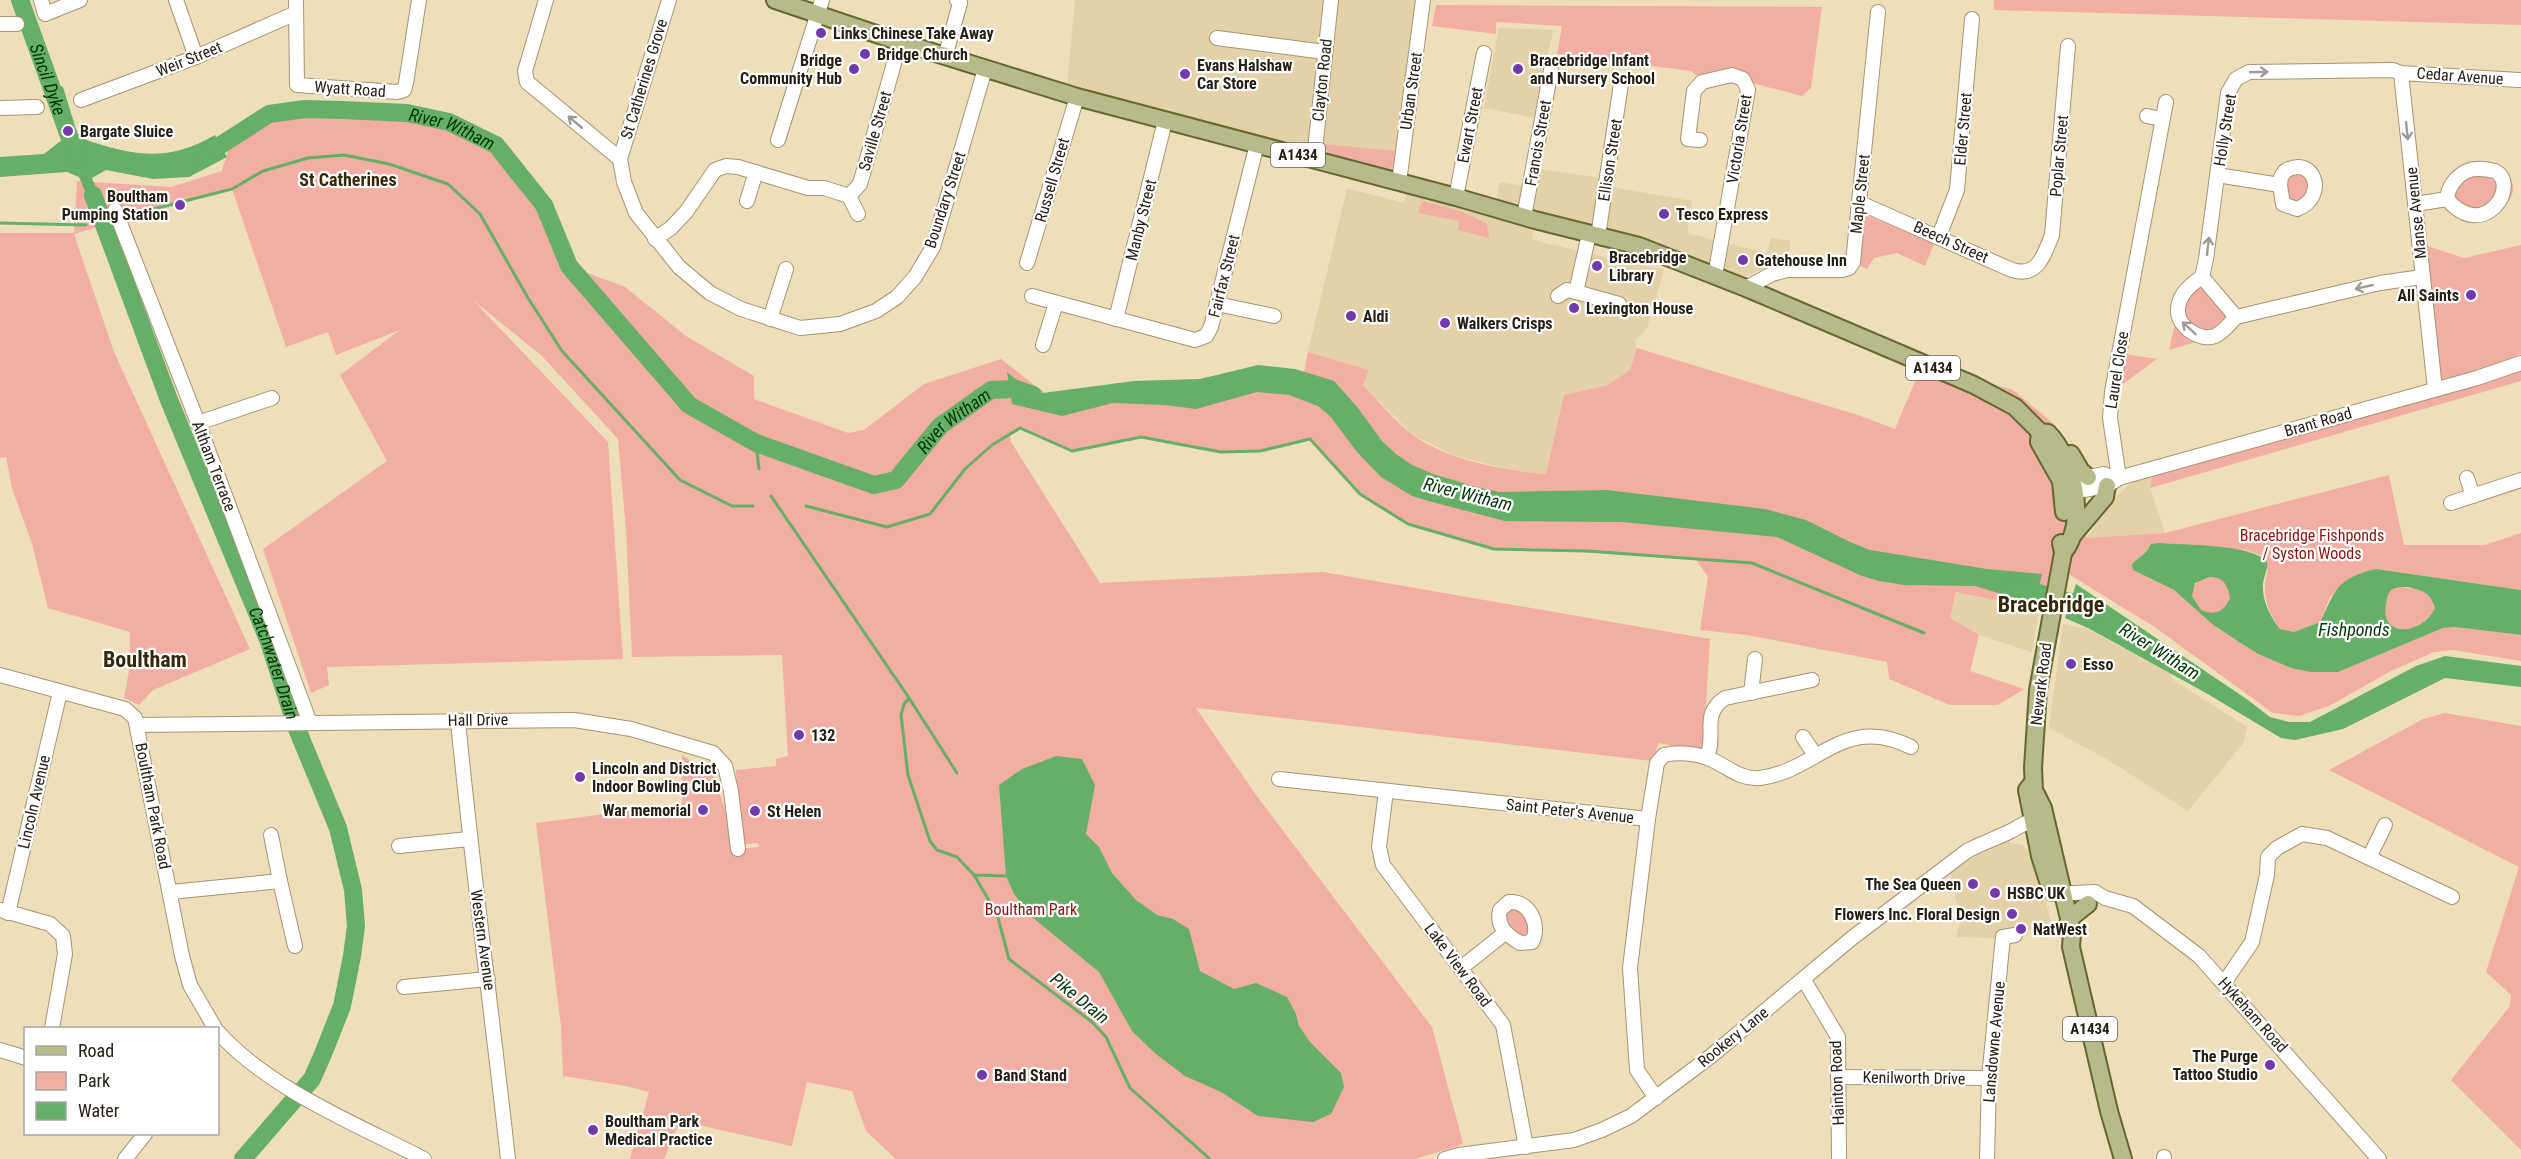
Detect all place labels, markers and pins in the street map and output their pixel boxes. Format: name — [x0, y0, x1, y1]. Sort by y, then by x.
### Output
place label: Links Chinese Take Away — [833, 24, 994, 43]
marker: Links Chinese Take Away — [814, 26, 828, 40]
place label: Bridge Church — [877, 45, 968, 64]
marker: Bridge Church — [858, 47, 872, 61]
place label: Bridge Community Hub — [740, 51, 842, 88]
place label: Bracebridge Infant and Nursery School — [1530, 51, 1655, 88]
place label: Evans Halshaw Car Store — [1197, 56, 1292, 93]
marker: Bridge Community Hub — [847, 62, 861, 76]
marker: Bracebridge Infant and Nursery School — [1511, 62, 1525, 76]
marker: Evans Halshaw Car Store — [1178, 67, 1192, 81]
place label: Bargate Sluice — [80, 122, 173, 141]
marker: Bargate Sluice — [61, 124, 75, 138]
place label: Boultham Pumping Station — [62, 187, 168, 224]
marker: Boultham Pumping Station — [173, 198, 187, 212]
place label: Tesco Express — [1676, 205, 1768, 224]
marker: Tesco Express — [1657, 207, 1671, 221]
place label: Bracebridge Library — [1609, 248, 1687, 285]
place label: Gatehouse Inn — [1755, 251, 1847, 270]
marker: Gatehouse Inn — [1736, 253, 1750, 267]
marker: Bracebridge Library — [1590, 259, 1604, 273]
place label: All Saints — [2397, 286, 2459, 305]
marker: All Saints — [2464, 288, 2478, 302]
place label: Lexington House — [1586, 299, 1694, 318]
marker: Lexington House — [1567, 301, 1581, 315]
place label: Aldi — [1363, 307, 1389, 326]
marker: Aldi — [1344, 309, 1358, 323]
place label: Walkers Crisps — [1457, 314, 1553, 333]
marker: Walkers Crisps — [1438, 316, 1452, 330]
place label: Esso — [2083, 655, 2113, 674]
marker: Esso — [2064, 657, 2078, 671]
place label: 132 — [811, 726, 835, 745]
marker: 132 — [792, 728, 806, 742]
place label: Lincoln and District Indoor Bowling Club — [592, 759, 721, 796]
marker: Lincoln and District Indoor Bowling Club — [573, 770, 587, 784]
place label: War memorial — [602, 801, 691, 820]
place label: St Helen — [767, 802, 821, 821]
marker: War memorial — [696, 803, 710, 817]
marker: St Helen — [748, 804, 762, 818]
place label: The Sea Queen — [1865, 875, 1961, 894]
marker: The Sea Queen — [1966, 877, 1980, 891]
place label: HSBC UK — [2007, 884, 2065, 903]
marker: HSBC UK — [1988, 886, 2002, 900]
place label: Flowers Inc. Floral Design — [1835, 905, 2000, 924]
marker: Flowers Inc. Floral Design — [2005, 907, 2019, 921]
place label: NatWest — [2033, 920, 2087, 939]
marker: NatWest — [2014, 922, 2028, 936]
place label: The Purge Tattoo Studio — [2173, 1047, 2258, 1084]
marker: The Purge Tattoo Studio — [2263, 1058, 2277, 1072]
place label: Band Stand — [994, 1066, 1067, 1085]
marker: Band Stand — [975, 1068, 989, 1082]
place label: Boultham Park Medical Practice — [605, 1112, 713, 1149]
marker: Boultham Park Medical Practice — [586, 1123, 600, 1137]

